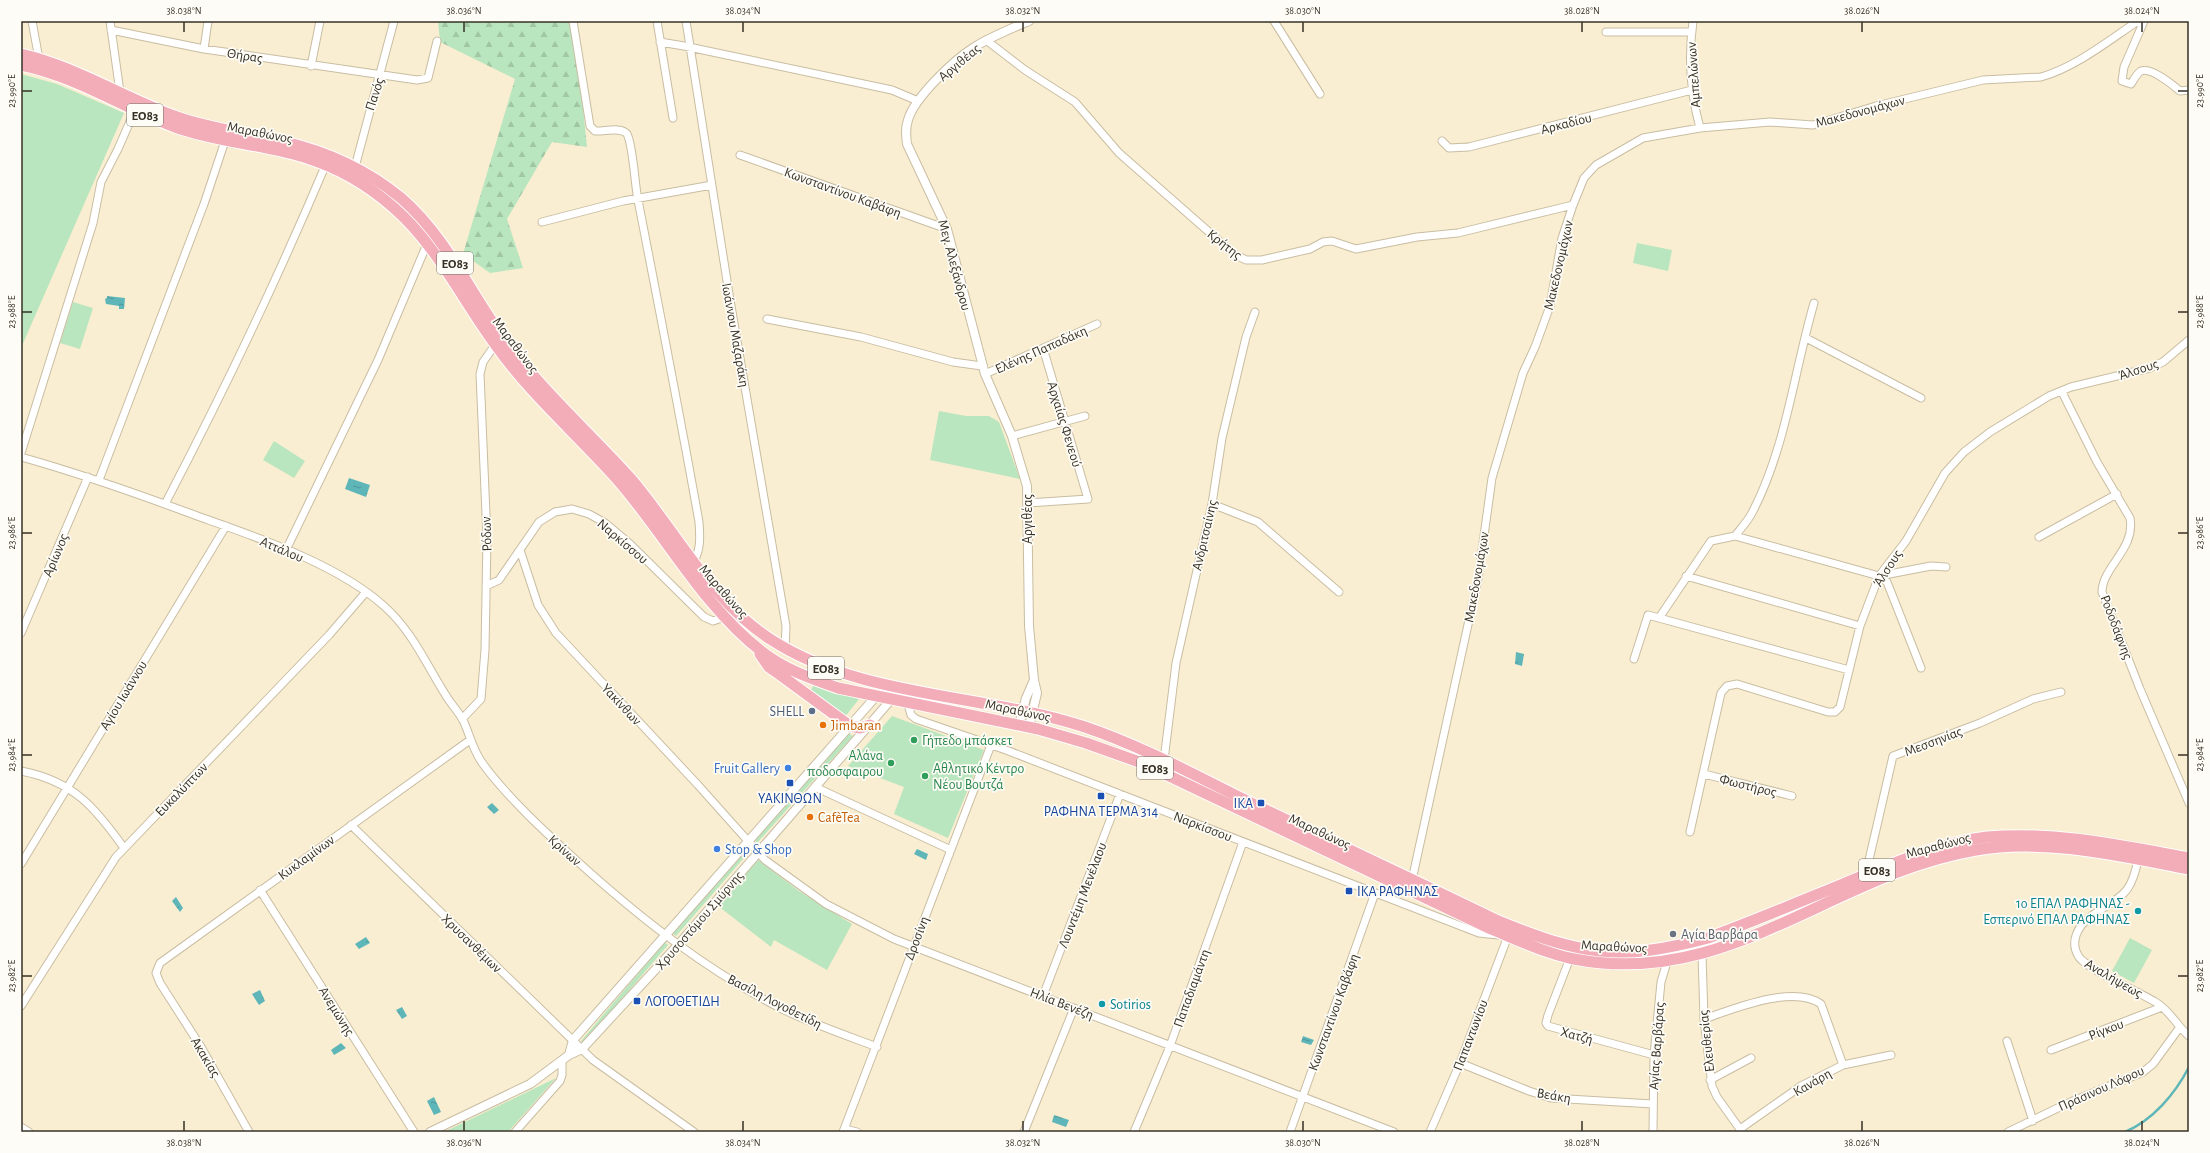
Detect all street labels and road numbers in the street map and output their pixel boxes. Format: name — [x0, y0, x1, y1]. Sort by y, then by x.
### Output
street label: Αργιθέας — [936, 41, 984, 84]
street label: Αμπελώνων — [1685, 41, 1703, 108]
street label: Θήρας — [226, 46, 264, 66]
street label: Πανός — [363, 76, 387, 112]
street label: Μακεδονομάχων — [1814, 93, 1906, 131]
road number: ΕΟ83 — [127, 104, 163, 126]
street label: Αρκαδίου — [1539, 111, 1593, 137]
street label: Μαραθώνος — [226, 120, 294, 146]
street label: Κωνσταντίνου Καβάφη — [782, 165, 903, 221]
street label: Μεγ. Αλεξάνδρου — [935, 218, 973, 312]
street label: Μακεδονομάχων — [1542, 219, 1576, 311]
street label: Κρήτης — [1204, 227, 1245, 263]
road number: ΕΟ83 — [437, 252, 473, 274]
street label: Ιωάννου Μαζαράκη — [719, 282, 751, 388]
street label: Μαραθώνος — [490, 315, 541, 377]
street label: Ελένης Παπαδάκη — [993, 323, 1089, 376]
street label: Άλσους — [2116, 357, 2161, 383]
street label: Αρχαίας Φενεού — [1044, 380, 1084, 469]
street label: Αργιθέας — [1021, 493, 1035, 544]
street label: Ανδριτσαίνης — [1190, 498, 1220, 572]
street label: Ρόδων — [479, 516, 495, 552]
street label: Ναρκίσσου — [594, 517, 650, 567]
street label: Αρίωνος — [41, 531, 71, 579]
street label: Μακεδονομάχων — [1462, 531, 1492, 624]
street label: Αττάλου — [258, 535, 305, 565]
street label: Άλσους — [1871, 547, 1905, 590]
street label: Μαραθώνος — [696, 562, 751, 622]
street label: Ροδοδάφνης — [2097, 593, 2135, 662]
road number: ΕΟ83 — [808, 657, 844, 679]
street label: Αγίου Ιωάννου — [98, 658, 150, 733]
street label: Υακίνθων — [599, 681, 644, 728]
street label: Μαραθώνος — [984, 697, 1052, 725]
street label: Μεσσηνίας — [1902, 724, 1965, 759]
road number: ΕΟ83 — [1137, 757, 1173, 779]
street label: Ευκαλύπτων — [153, 760, 211, 819]
street label: Φωστήρος — [1718, 772, 1778, 800]
street label: Ναρκίσσου — [1171, 809, 1234, 844]
street label: Μαραθώνος — [1287, 812, 1353, 852]
street label: Μαραθώνος — [1904, 830, 1973, 861]
street label: Κυκλαμίνων — [276, 833, 337, 883]
street label: Κρίνων — [545, 833, 584, 869]
street label: Λουντέμη Μενέλαου — [1056, 841, 1110, 950]
road number: ΕΟ83 — [1859, 859, 1895, 881]
street label: Χρυσοστόμου Σμύρνης — [653, 868, 747, 973]
street label: Χρυσανθέμων — [438, 912, 504, 976]
street label: Δροσίνη — [902, 915, 932, 962]
street label: Μαραθώνος — [1580, 938, 1648, 956]
street label: Παπαδιαμάντη — [1171, 947, 1213, 1029]
street label: Κωνσταντίνου Καβάφη — [1306, 952, 1362, 1073]
street label: Αναλήψεως — [2082, 957, 2145, 1001]
street label: Βασίλη Λογοθετίδη — [725, 972, 824, 1032]
street label: Ανεμώνης — [316, 985, 357, 1039]
street label: Ηλία Βενέζη — [1028, 985, 1095, 1022]
street label: Παπαντωνίου — [1451, 998, 1491, 1073]
street label: Αγίας Βαρβάρας — [1647, 1001, 1667, 1090]
street label: Ελευθερίας — [1697, 1009, 1717, 1073]
street label: Ρίγκου — [2087, 1017, 2126, 1043]
street label: Χατζή — [1559, 1025, 1594, 1047]
street label: Ακακίας — [188, 1035, 223, 1080]
street label: Πράσινου Λόφου — [2056, 1064, 2146, 1114]
street label: Κανάρη — [1791, 1066, 1834, 1099]
street label: Βεάκη — [1536, 1086, 1572, 1106]

